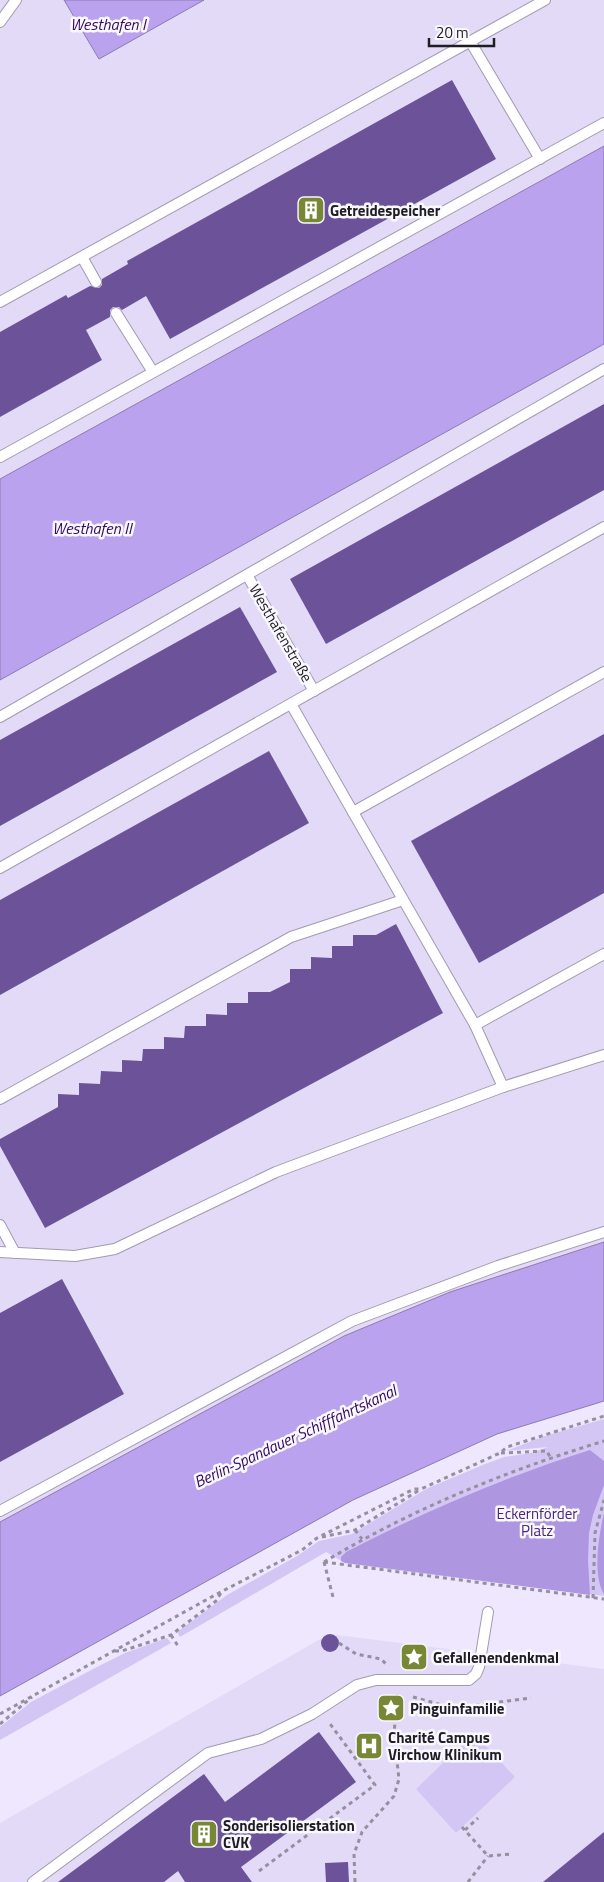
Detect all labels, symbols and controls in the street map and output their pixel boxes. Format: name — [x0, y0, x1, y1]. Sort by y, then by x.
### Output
water label: Westhafen I — [70, 12, 148, 36]
scale bar — [429, 15, 494, 47]
text: 20 m — [436, 21, 469, 44]
building icon: Getreidespeicher — [296, 195, 326, 225]
place label: Getreidespeicher — [330, 199, 441, 222]
water label: Westhafen II — [52, 516, 134, 540]
street label: Westhafenstraße — [244, 580, 318, 686]
water label: Berlin-Spandauer Schifffahrtskanal — [190, 1378, 402, 1494]
park label: Eckernförder Platz — [497, 1502, 577, 1542]
place icon: Gefallenendenkmal — [399, 1642, 429, 1672]
place label: Gefallenendenkmal — [433, 1646, 559, 1669]
place icon: Pinguinfamilie — [376, 1693, 406, 1723]
place label: Pinguinfamilie — [410, 1697, 505, 1720]
place label: Charité Campus Virchow Klinikum — [388, 1726, 502, 1766]
hospital icon: Charité Campus Virchow Klinikum — [354, 1731, 384, 1761]
place label: Sonderisolierstation CVK — [223, 1814, 355, 1854]
building icon: Sonderisolierstation CVK — [189, 1819, 219, 1849]

